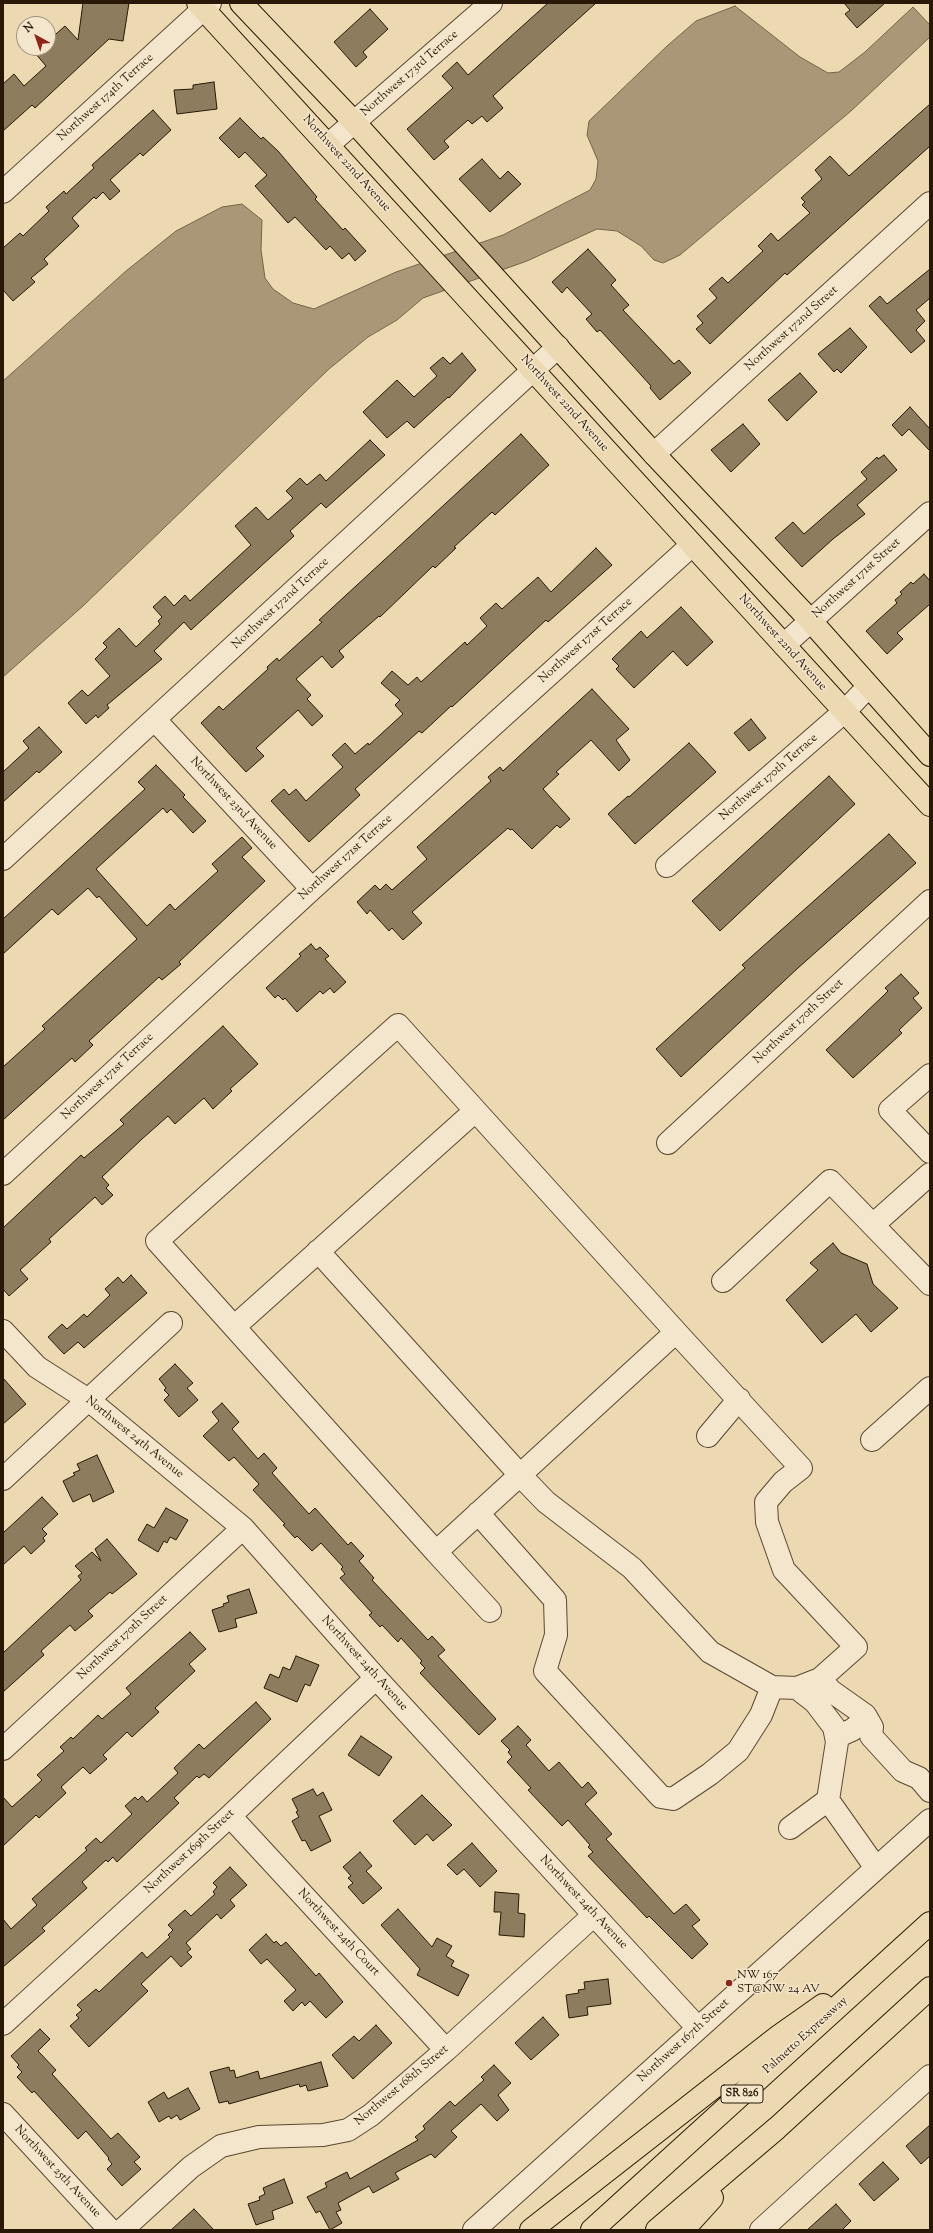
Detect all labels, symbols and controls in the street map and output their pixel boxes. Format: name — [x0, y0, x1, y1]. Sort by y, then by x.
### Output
north arrow — [16, 16, 56, 56]
text: N — [20, 19, 37, 37]
street label: Northwest 173rd Terrace — [358, 28, 462, 120]
street label: Northwest 174th Terrace — [55, 51, 157, 145]
street label: Northwest 22nd Avenue — [299, 113, 393, 215]
street label: Northwest 172nd Street — [743, 284, 841, 374]
street label: Northwest 22nd Avenue — [517, 353, 611, 455]
street label: Northwest 171st Street — [810, 536, 904, 622]
street label: Northwest 172nd Terrace — [230, 555, 332, 653]
street label: Northwest 22nd Avenue — [735, 592, 829, 694]
street label: Northwest 171st Terrace — [536, 595, 636, 687]
street label: Northwest 170th Terrace — [717, 731, 821, 825]
street label: Northwest 23rd Avenue — [186, 755, 280, 853]
street label: Northwest 171st Terrace — [296, 812, 396, 904]
street label: Northwest 170th Street — [751, 977, 847, 1067]
street label: Northwest 171st Terrace — [59, 1030, 157, 1124]
street label: Northwest 24th Avenue — [82, 1394, 186, 1482]
street label: Northwest 170th Street — [75, 1593, 171, 1683]
street label: Northwest 24th Avenue — [318, 1614, 410, 1714]
street label: Northwest 169th Street — [142, 1807, 238, 1897]
street label: Northwest 24th Avenue — [536, 1853, 630, 1953]
street label: Northwest 24th Court — [294, 1886, 382, 1980]
place label: NW 167 ST@NW 24 AV — [737, 1969, 820, 1997]
marker: NW 167 ST@NW 24 AV — [724, 1978, 734, 1988]
street label: Palmetto Expressway — [761, 1994, 851, 2078]
street label: Northwest 167th Street — [635, 1996, 733, 2086]
street label: Northwest 168th Street — [352, 2043, 452, 2129]
road number: SR 826 — [721, 2085, 763, 2103]
street label: Northwest 25th Avenue — [11, 2123, 103, 2221]

